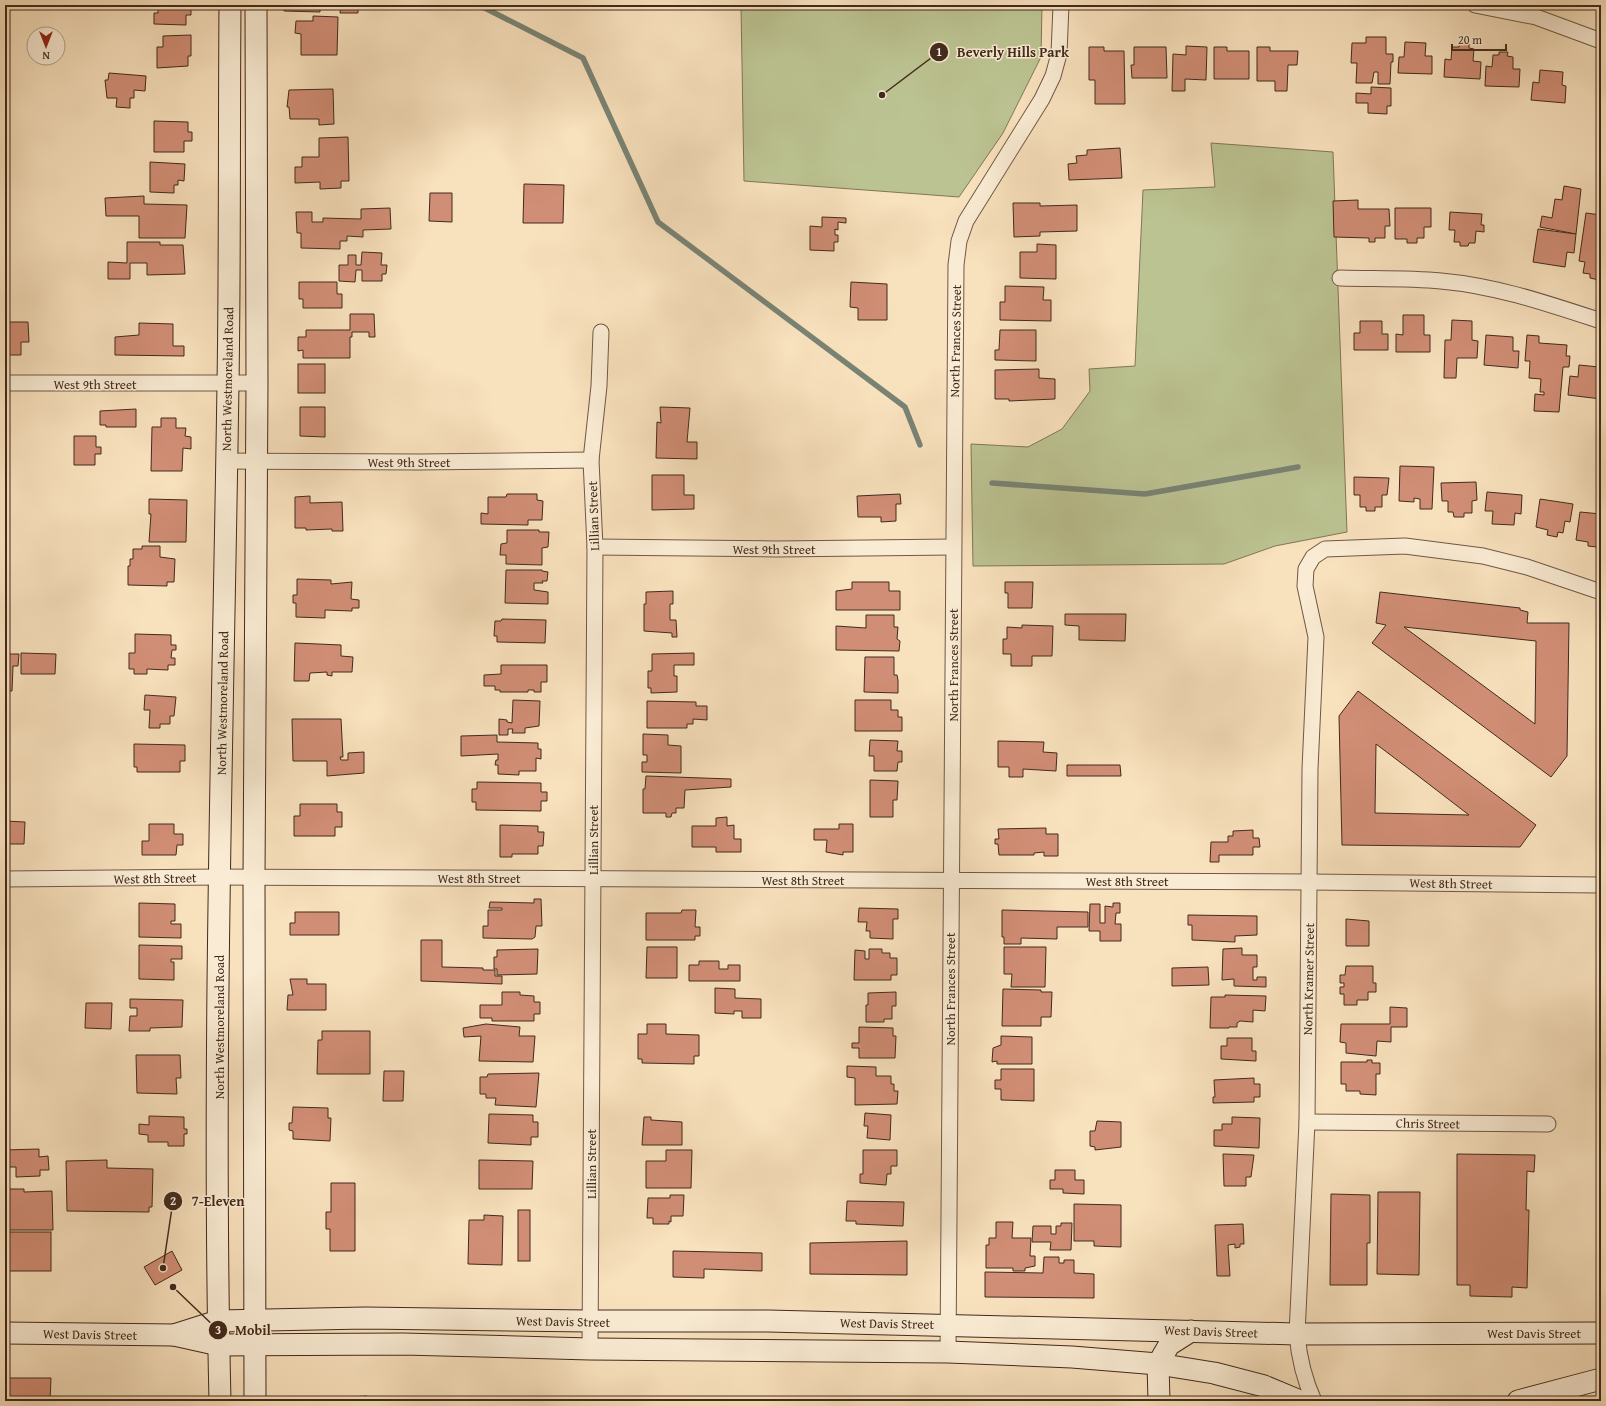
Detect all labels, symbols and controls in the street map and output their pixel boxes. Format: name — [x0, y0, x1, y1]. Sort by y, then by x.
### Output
north arrow — [26, 26, 66, 66]
scale bar — [1452, 26, 1506, 52]
text: 20 m — [1458, 31, 1482, 48]
callout: Beverly Hills Park — [929, 39, 1077, 65]
text: Beverly Hills Park — [957, 42, 1070, 62]
text: 1 — [936, 43, 942, 60]
text: N — [42, 48, 50, 64]
street label: North Frances Street — [945, 284, 966, 398]
street label: North Westmoreland Road — [217, 307, 238, 451]
street label: West 9th Street — [53, 375, 137, 394]
street label: West 9th Street — [367, 453, 451, 472]
street label: Lillian Street — [583, 480, 604, 551]
street label: West 9th Street — [732, 540, 816, 559]
street label: North Frances Street — [944, 608, 963, 722]
street label: North Westmoreland Road — [212, 631, 233, 775]
street label: Lillian Street — [584, 805, 603, 875]
street label: West 8th Street — [113, 868, 197, 889]
street label: West 8th Street — [437, 869, 521, 888]
street label: West 8th Street — [761, 871, 845, 890]
street label: West 8th Street — [1085, 872, 1169, 891]
street label: West 8th Street — [1409, 873, 1493, 894]
street label: North Kramer Street — [1298, 922, 1319, 1035]
street label: North Frances Street — [941, 932, 960, 1046]
street label: North Westmoreland Road — [210, 955, 229, 1099]
street label: Chris Street — [1396, 1113, 1461, 1134]
street label: Lillian Street — [582, 1129, 601, 1199]
callout: 7-Eleven — [163, 1188, 252, 1214]
text: 7-Eleven — [191, 1191, 245, 1211]
text: 2 — [170, 1192, 176, 1209]
street label: West Davis Street — [516, 1311, 611, 1332]
street label: West Davis Street — [840, 1313, 935, 1334]
callout: Mobil — [208, 1317, 279, 1343]
text: Mobil — [235, 1320, 272, 1340]
street label: West Davis Street — [1164, 1320, 1259, 1343]
text: 3 — [215, 1321, 221, 1338]
street label: West Davis Street — [43, 1324, 138, 1345]
street label: West Davis Street — [1487, 1324, 1581, 1343]

